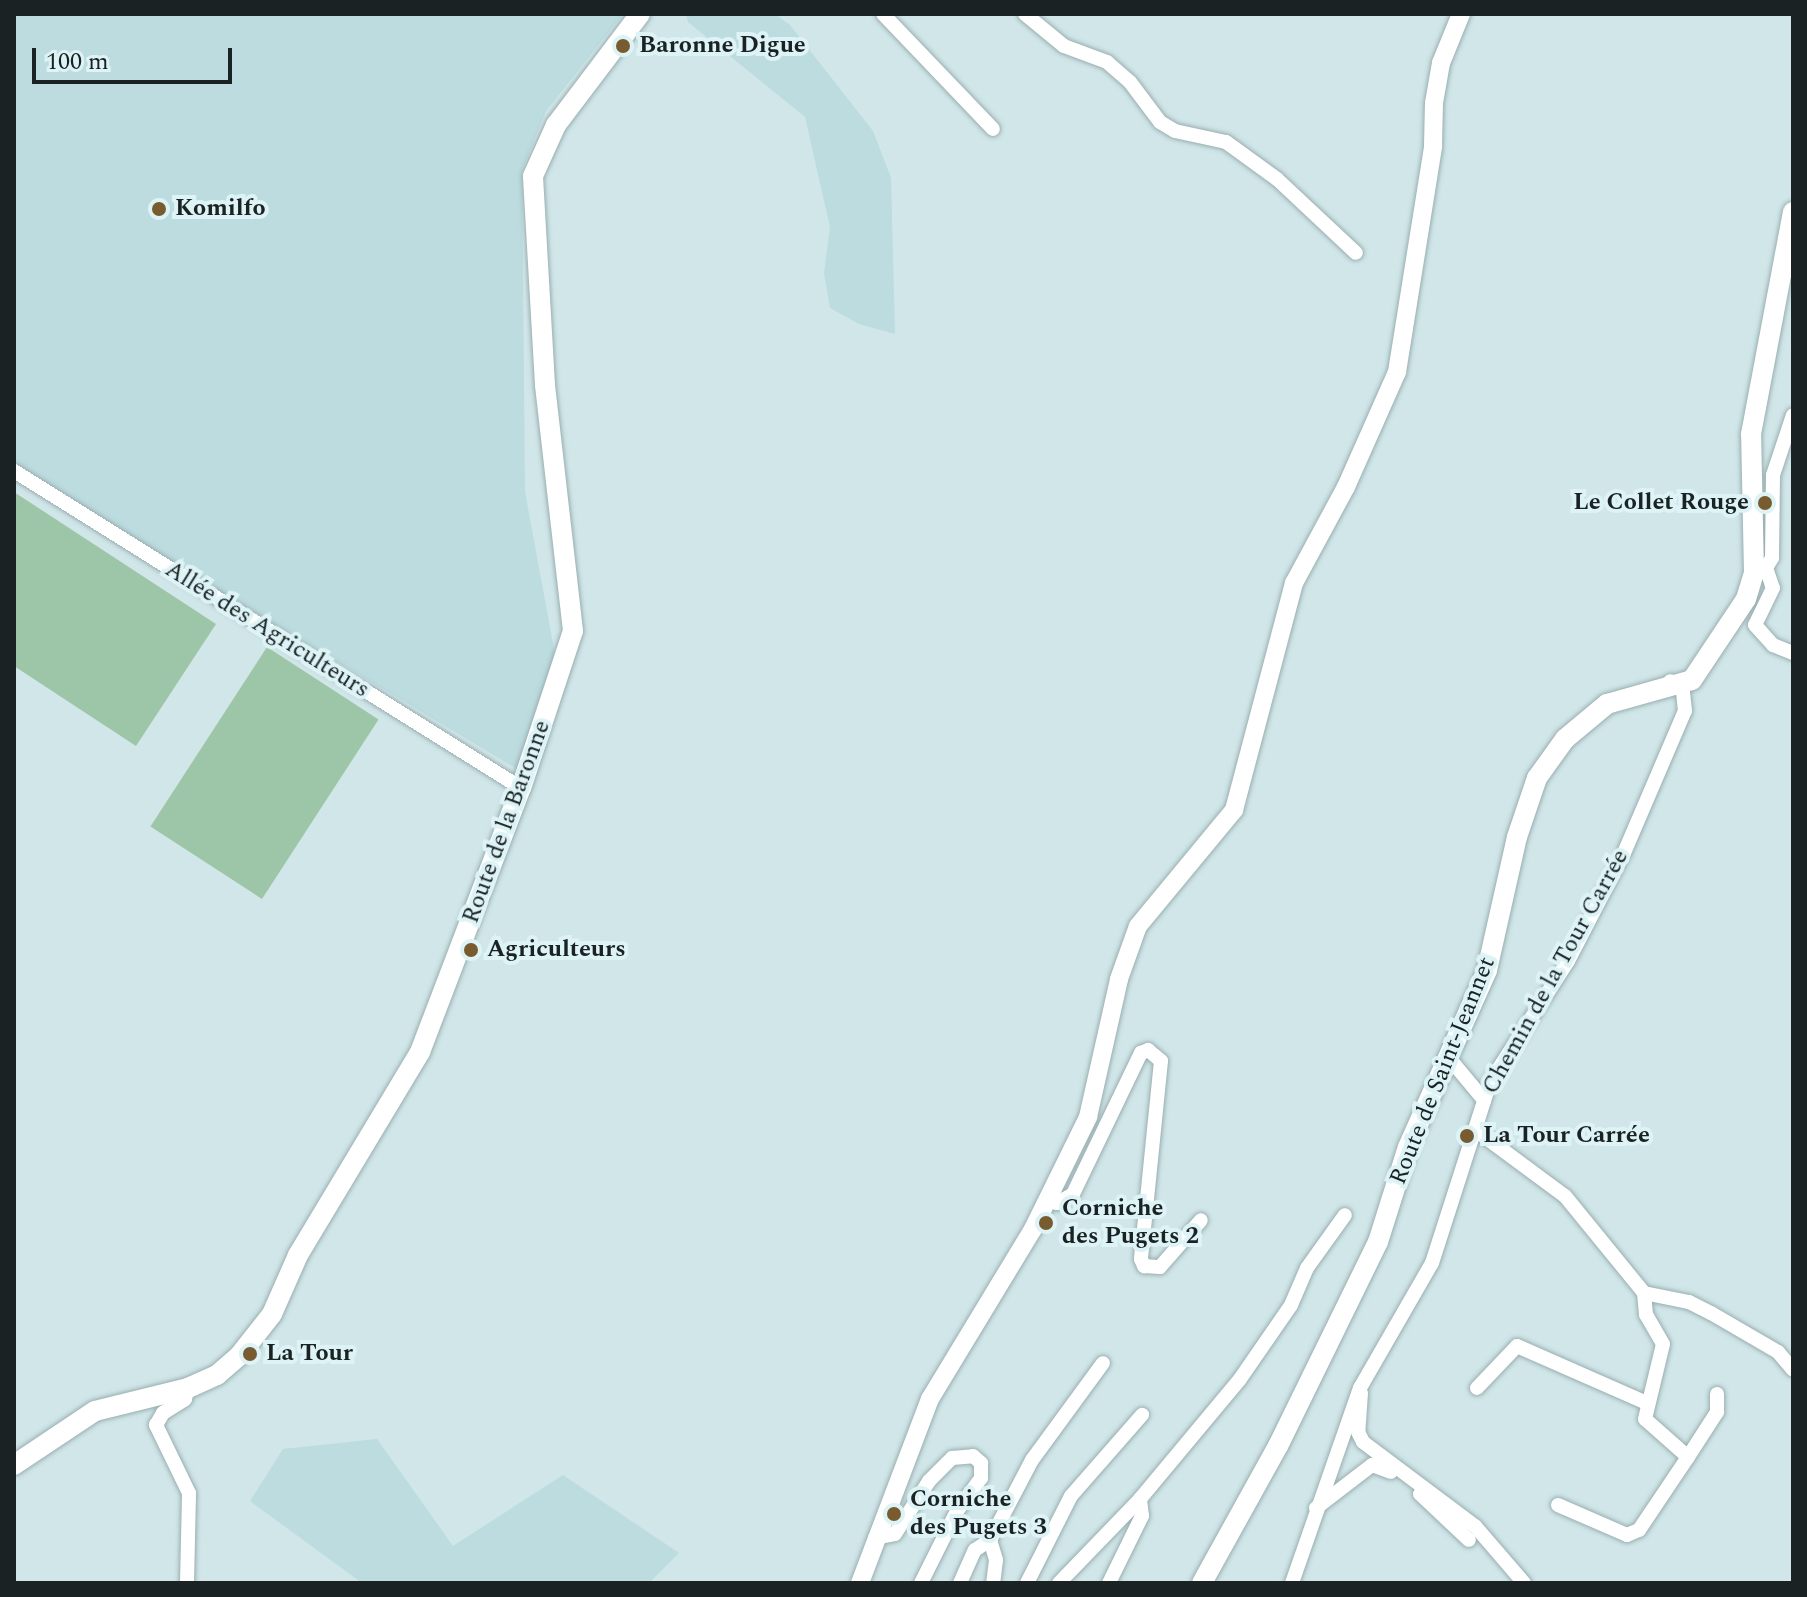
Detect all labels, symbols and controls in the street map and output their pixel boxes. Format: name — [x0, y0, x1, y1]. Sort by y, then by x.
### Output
scale bar — [36, 32, 236, 82]
place label: Baronne Digue — [639, 32, 806, 60]
marker: Baronne Digue — [614, 37, 632, 55]
text: 100 m — [46, 44, 109, 80]
place label: Komilfo — [175, 195, 266, 223]
marker: Komilfo — [150, 200, 168, 218]
place label: Le Collet Rouge — [1573, 489, 1749, 517]
marker: Le Collet Rouge — [1756, 494, 1774, 512]
street label: Allée des Agriculteurs — [160, 555, 374, 705]
street label: Route de la Baronne — [457, 717, 557, 927]
street label: Chemin de la Tour Carrée — [1477, 845, 1635, 1099]
place label: Agriculteurs — [487, 936, 626, 964]
marker: Agriculteurs — [462, 941, 480, 959]
street label: Route de Saint-Jeannet — [1384, 953, 1502, 1189]
place label: La Tour Carrée — [1483, 1122, 1650, 1150]
marker: La Tour Carrée — [1458, 1127, 1476, 1145]
place label: Corniche des Pugets 2 — [1062, 1195, 1199, 1251]
marker: Corniche des Pugets 2 — [1037, 1214, 1055, 1232]
place label: La Tour — [266, 1340, 353, 1368]
marker: La Tour — [241, 1345, 259, 1363]
place label: Corniche des Pugets 3 — [910, 1486, 1047, 1542]
marker: Corniche des Pugets 3 — [885, 1505, 903, 1523]

